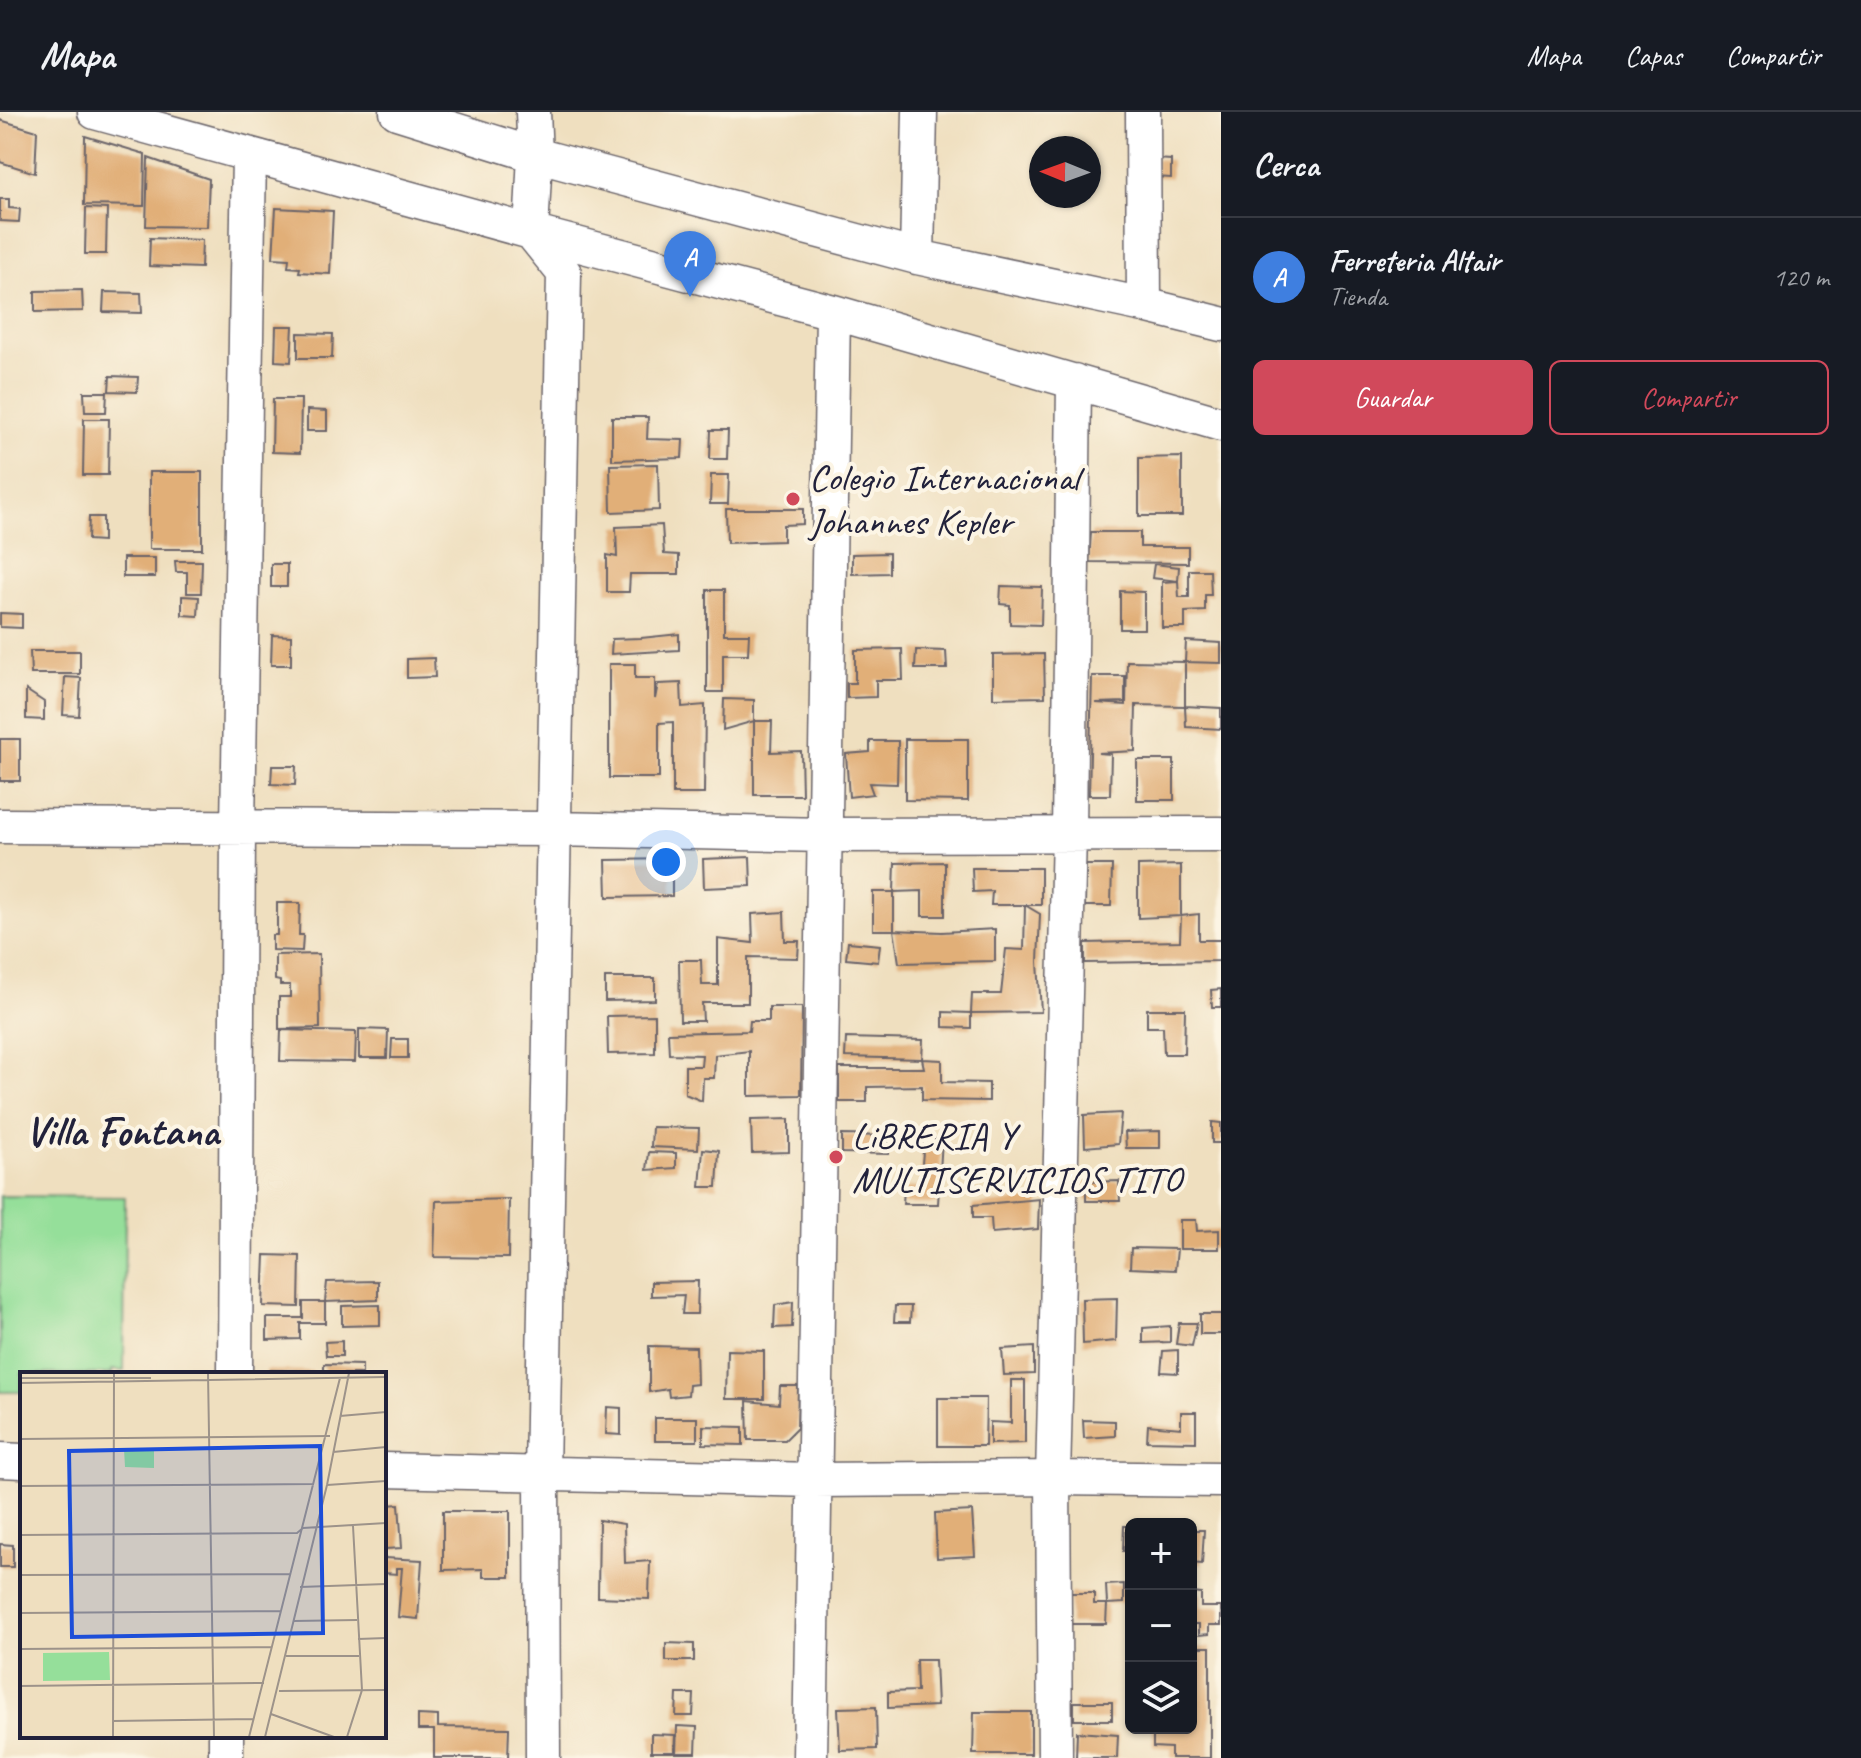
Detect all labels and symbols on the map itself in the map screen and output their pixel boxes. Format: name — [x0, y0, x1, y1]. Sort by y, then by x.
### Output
north arrow — [1029, 136, 1101, 208]
pin: A — [664, 231, 716, 297]
place label: Colegio Internacional Johannes Kepler — [807, 454, 1086, 545]
marker: Colegio Internacional Johannes Kepler — [784, 490, 802, 508]
your location — [646, 842, 686, 882]
district label: Villa Fontana — [25, 1105, 222, 1158]
place label: LiBRERIA Y MULTISERVICIOS TITO — [852, 1112, 1184, 1203]
marker: LiBRERIA Y MULTISERVICIOS TITO — [827, 1148, 845, 1166]
inset map — [20, 1372, 386, 1738]

